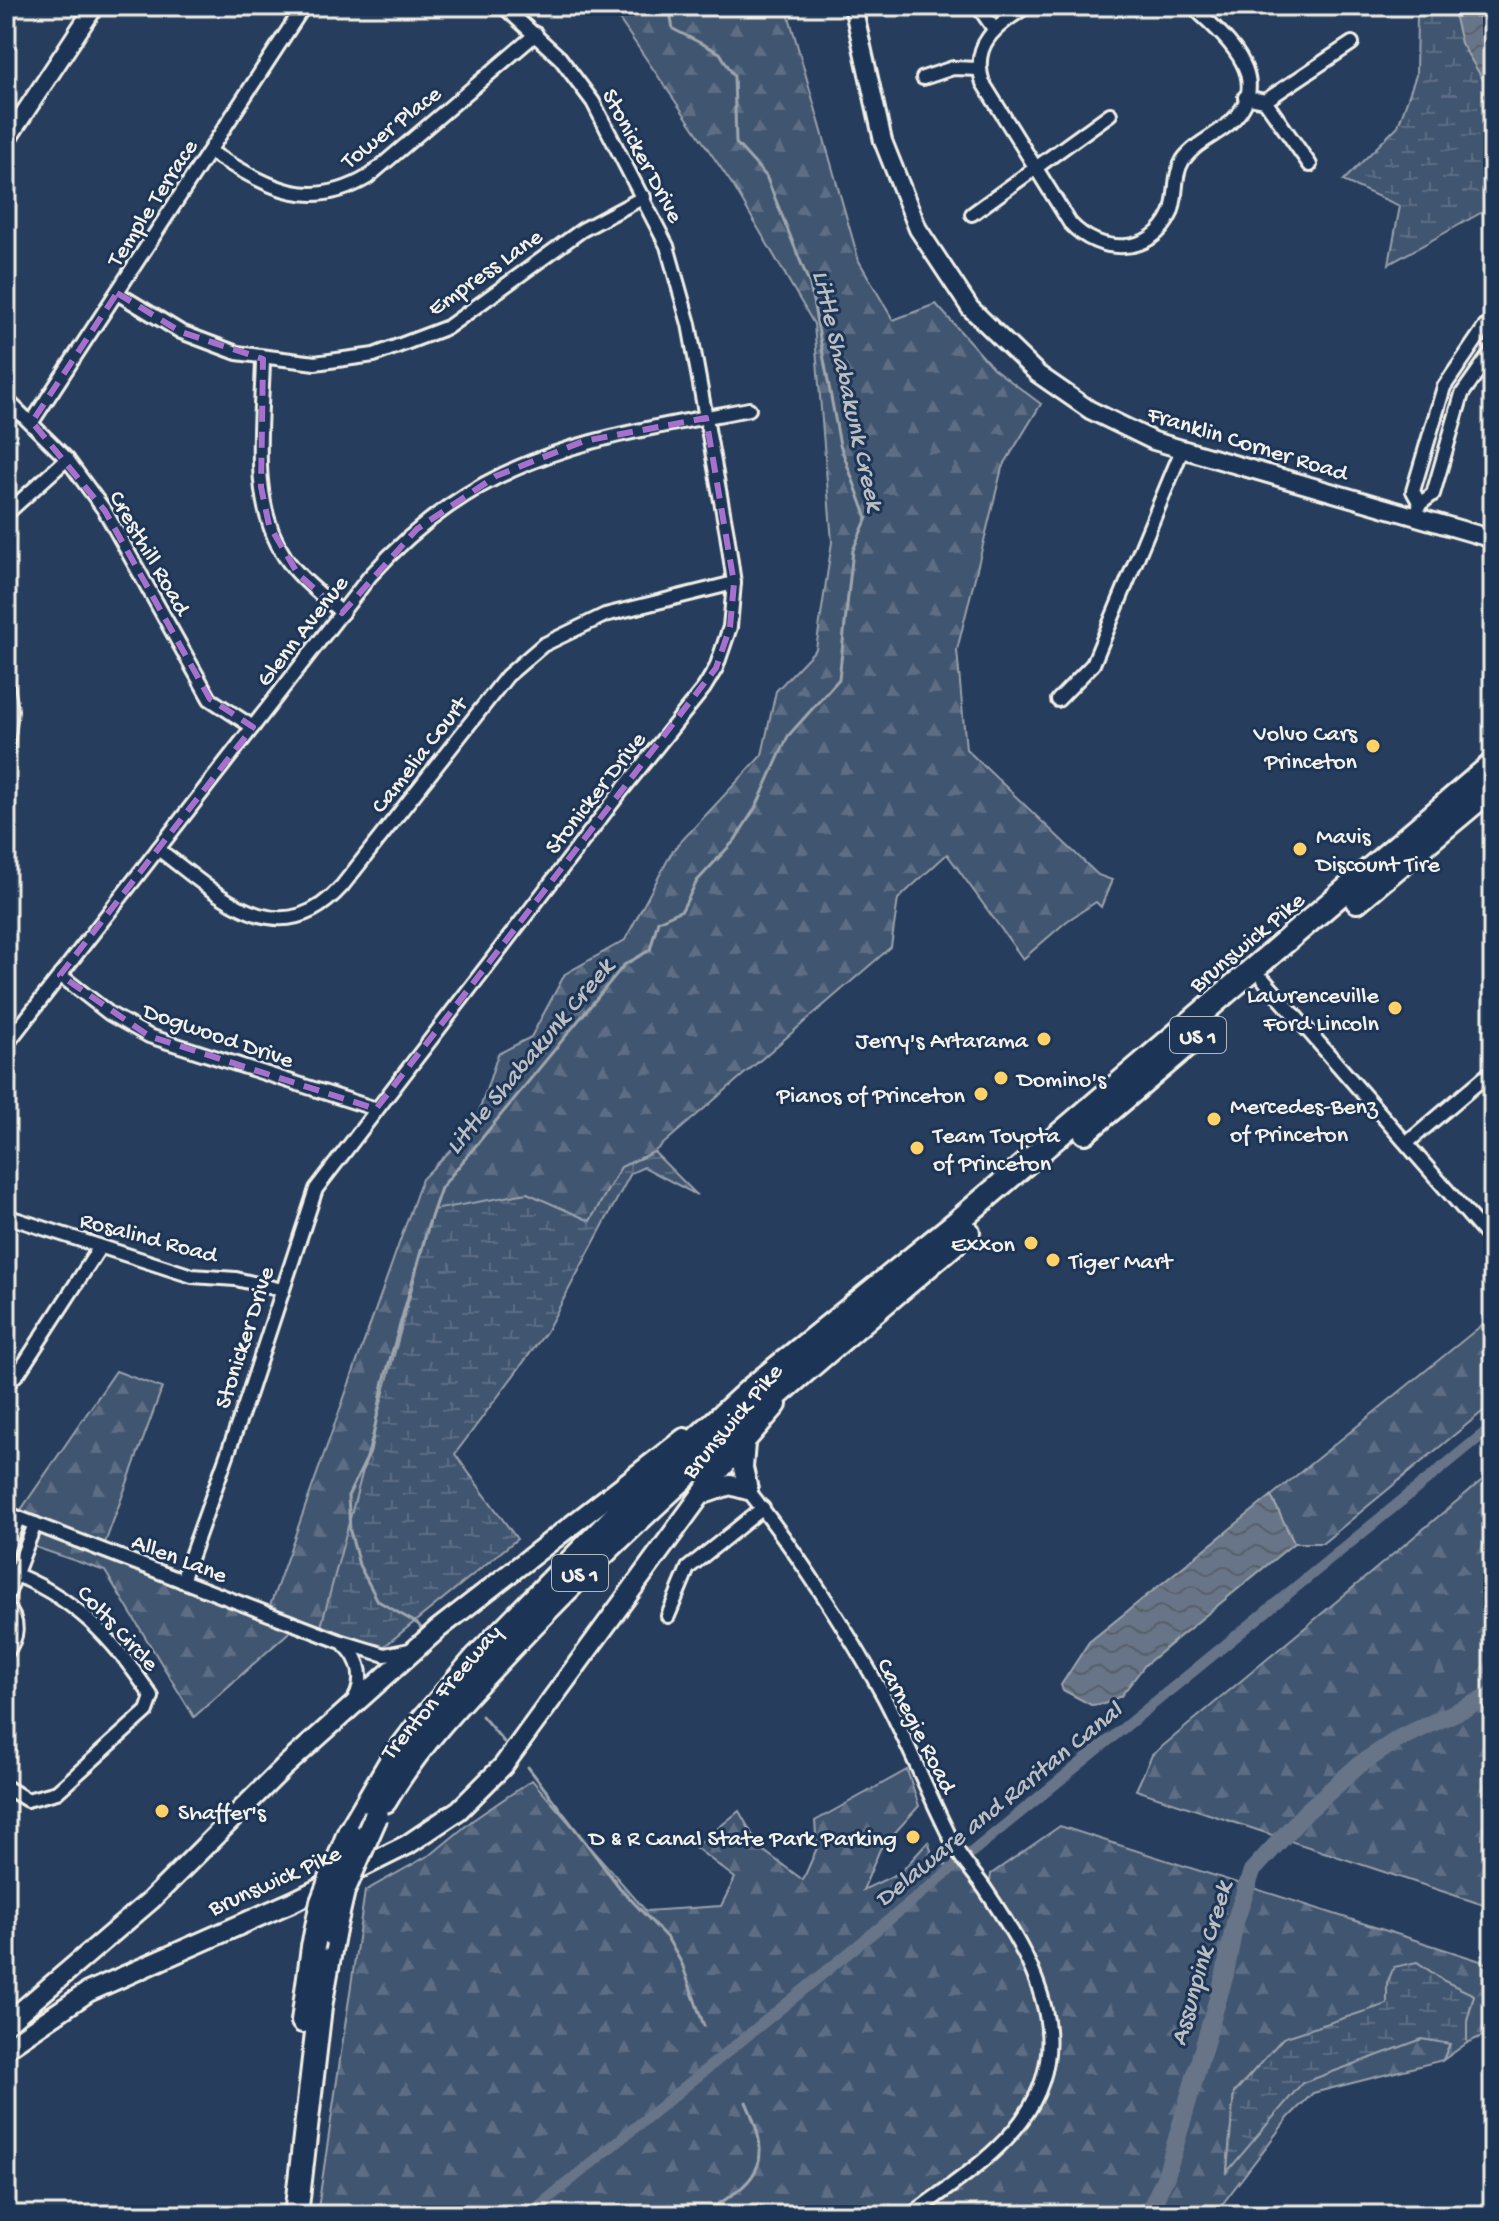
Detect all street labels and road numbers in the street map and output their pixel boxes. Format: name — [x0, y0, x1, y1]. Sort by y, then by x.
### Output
street label: Tower Place — [335, 80, 449, 178]
street label: Stonicker Drive — [593, 85, 689, 229]
street label: Temple Terrace — [101, 134, 206, 275]
street label: Empress Lane — [423, 223, 550, 324]
street label: Franklin Corner Road — [1142, 401, 1353, 490]
street label: Cresthill Road — [101, 486, 196, 623]
street label: Glenn Avenue — [251, 570, 357, 694]
street label: Camelia Court — [366, 690, 477, 820]
street label: Stonicker Drive — [540, 727, 654, 861]
street label: Brunswick Pike — [1184, 886, 1312, 1001]
street label: Dogwood Drive — [137, 997, 298, 1077]
road number: US 1 — [1170, 1017, 1226, 1053]
street label: Rosalind Road — [76, 1207, 222, 1272]
street label: Stonicker Drive — [210, 1263, 283, 1413]
street label: Brunswick Pike — [676, 1358, 791, 1487]
street label: Allen Lane — [127, 1529, 231, 1592]
road number: US 1 — [552, 1555, 608, 1591]
street label: Colts Circle — [69, 1580, 164, 1679]
street label: Trenton Freeway — [375, 1619, 510, 1769]
street label: Carnegie Road — [868, 1654, 962, 1801]
street label: Brunswick Pike — [204, 1840, 347, 1925]

